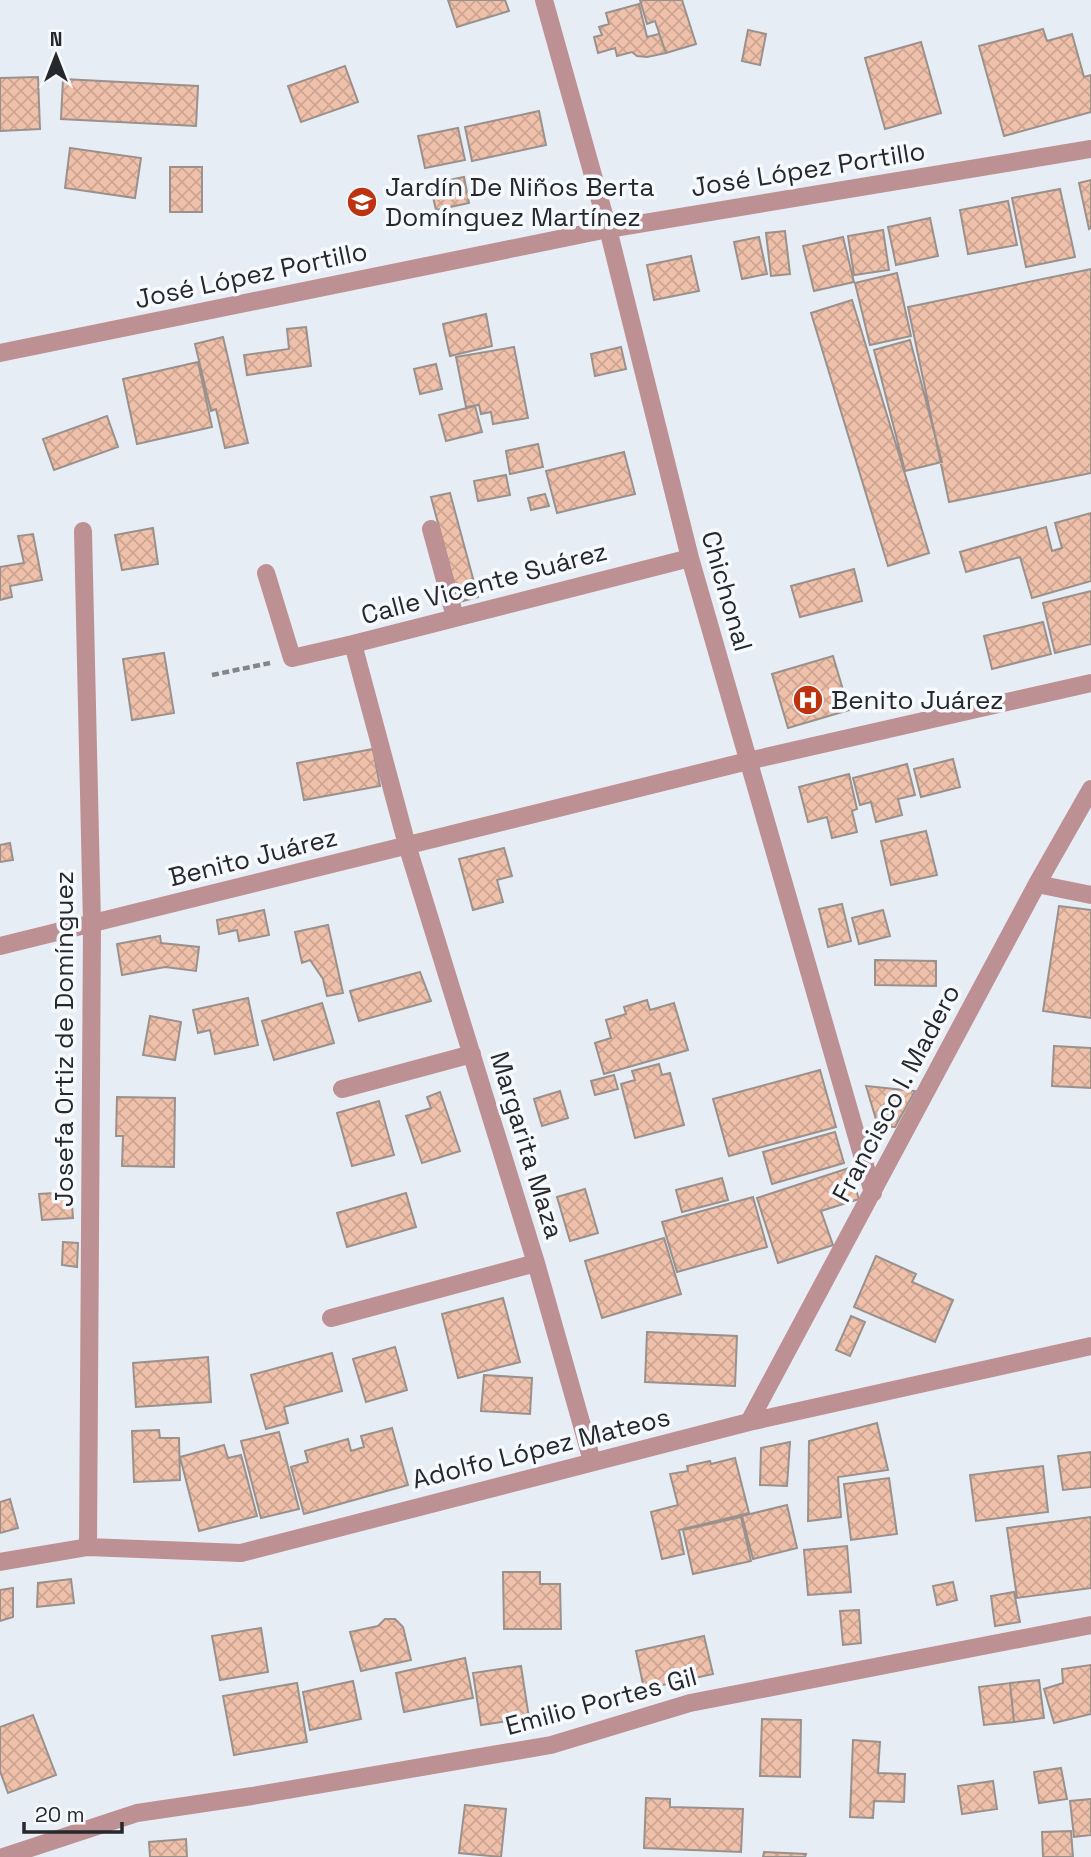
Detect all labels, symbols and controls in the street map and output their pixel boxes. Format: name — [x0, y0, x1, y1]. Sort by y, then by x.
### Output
north arrow — [21, 21, 91, 91]
text: N — [50, 27, 62, 52]
street label: José López Portillo — [688, 134, 928, 204]
place label: Jardín De Niños Berta Domínguez Martínez — [385, 170, 654, 234]
school or university icon: Jardín De Niños Berta Domínguez Martínez — [345, 185, 379, 219]
street label: José López Portillo — [132, 234, 370, 316]
street label: Chichonal — [694, 527, 760, 655]
street label: Calle Vicente Suárez — [357, 534, 611, 632]
hospital icon: Benito Juárez — [791, 683, 825, 717]
place label: Benito Juárez — [831, 683, 1004, 717]
street label: Benito Juárez — [165, 820, 341, 894]
street label: Josefa Ortiz de Domínguez — [47, 871, 81, 1207]
street label: Francisco I. Madero — [824, 978, 968, 1208]
street label: Margarita Maza — [482, 1047, 572, 1243]
street label: Adolfo López Mateos — [409, 1400, 673, 1496]
street label: Emilio Portes Gil — [501, 1659, 701, 1743]
scale bar — [24, 1790, 122, 1834]
text: 20 m — [35, 1801, 85, 1828]

